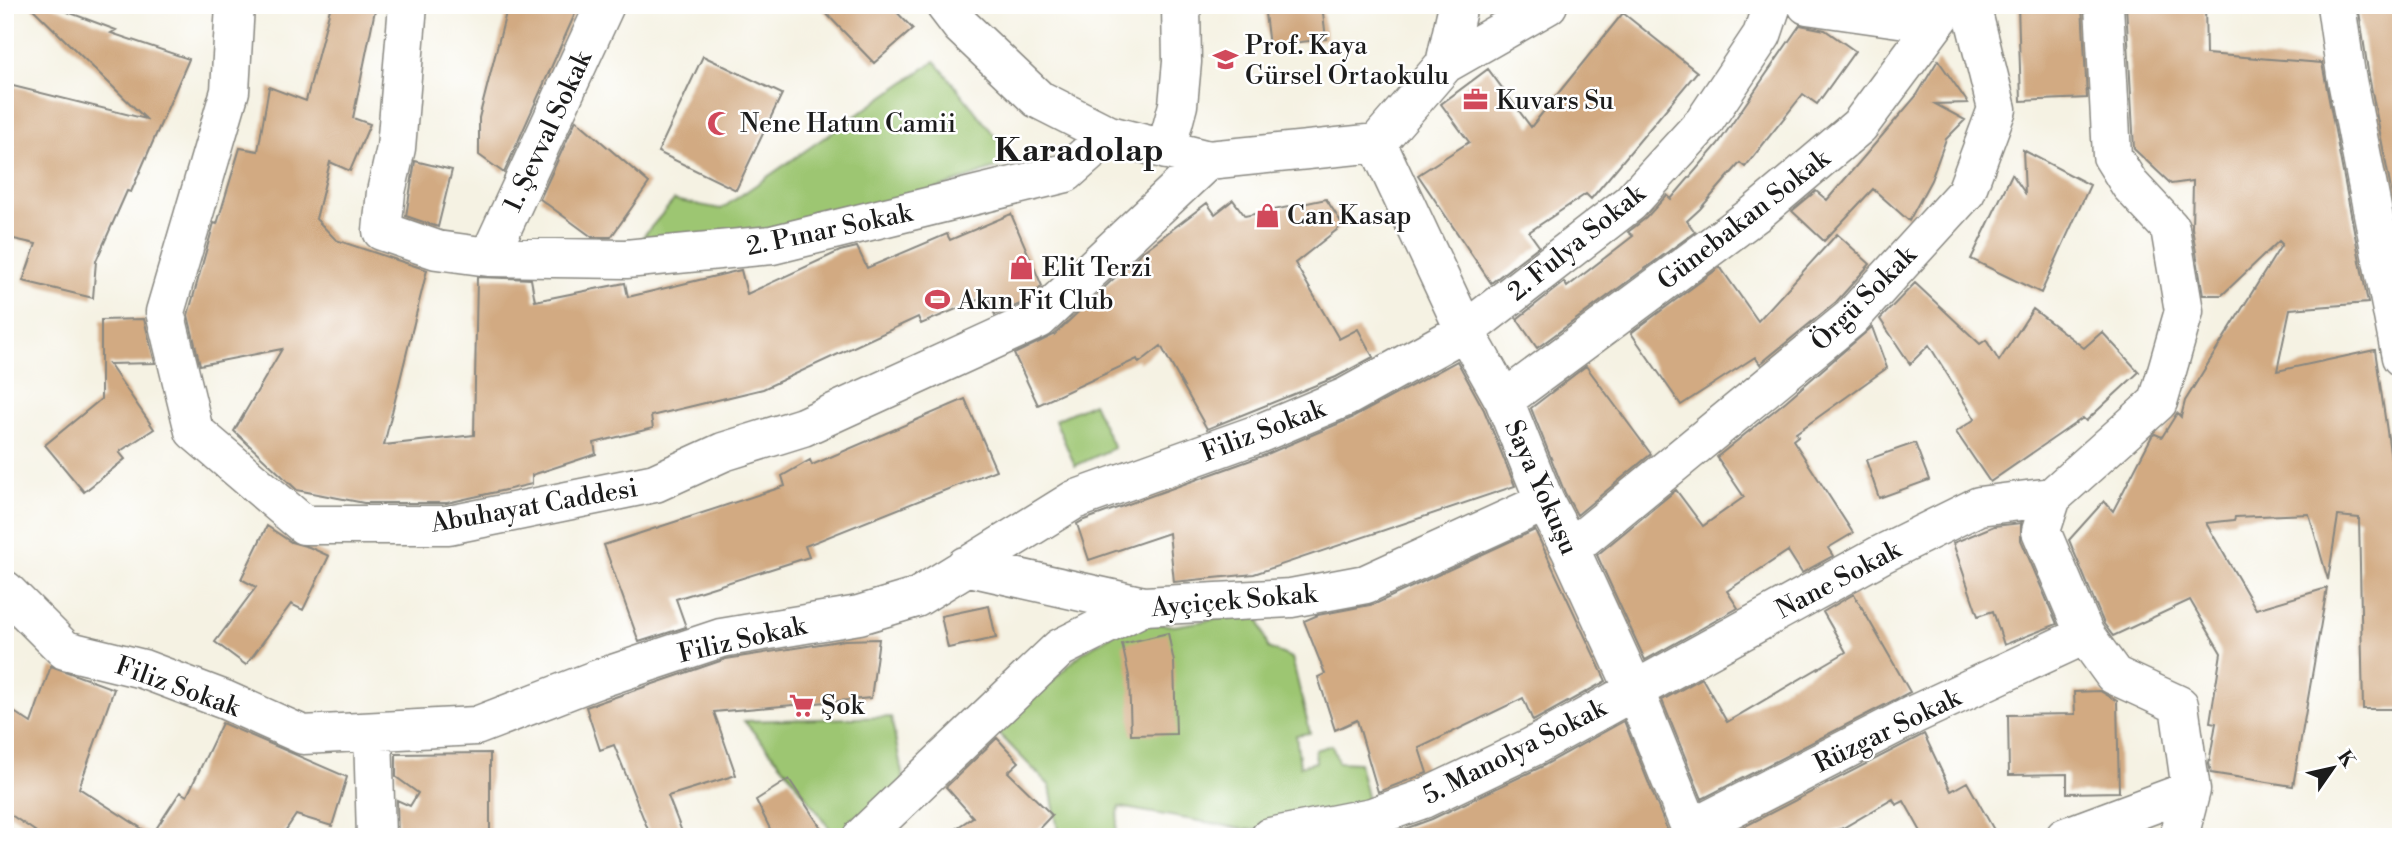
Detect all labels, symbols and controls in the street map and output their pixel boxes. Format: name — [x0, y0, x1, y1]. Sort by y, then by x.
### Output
place label: Prof. Kaya Gürsel Ortaokulu — [1245, 30, 1449, 92]
street label: 1. Şevval Sokak — [497, 45, 600, 217]
school or university icon: Prof. Kaya Gürsel Ortaokulu — [1211, 46, 1239, 74]
place label: Kuvars Su — [1496, 85, 1614, 117]
office icon: Kuvars Su — [1462, 86, 1490, 114]
place label: Nene Hatun Camii — [740, 108, 956, 140]
mosque icon: Nene Hatun Camii — [706, 109, 734, 137]
district label: Karadolap — [994, 131, 1164, 172]
street label: Günebakan Sokak — [1651, 142, 1837, 297]
street label: 2. Fulya Sokak — [1502, 177, 1653, 308]
street label: 2. Pınar Sokak — [744, 197, 916, 263]
place label: Can Kasap — [1287, 200, 1412, 232]
shop icon: Can Kasap — [1253, 201, 1281, 229]
street label: Örgü Sokak — [1804, 238, 1924, 358]
place label: Elit Terzi — [1042, 252, 1152, 284]
shop icon: Elit Terzi — [1008, 253, 1036, 281]
place label: Akın Fit Club — [957, 285, 1114, 317]
sports icon: Akın Fit Club — [924, 286, 952, 314]
street label: Filiz Sokak — [1197, 392, 1331, 469]
street label: Saya Yokuşu — [1497, 415, 1585, 560]
street label: Abuhayat Caddesi — [427, 472, 640, 540]
street label: Nane Sokak — [1771, 533, 1908, 626]
street label: Ayçiçek Sokak — [1149, 578, 1320, 624]
street label: Filiz Sokak — [675, 609, 811, 670]
street label: Filiz Sokak — [111, 650, 246, 725]
street label: Rüzgar Sokak — [1809, 681, 1967, 780]
place label: Şok — [821, 690, 866, 722]
supermarket icon: Şok — [787, 691, 815, 719]
street label: 5. Manolya Sokak — [1417, 691, 1613, 812]
north arrow — [2298, 734, 2368, 804]
text: K — [2332, 746, 2361, 773]

